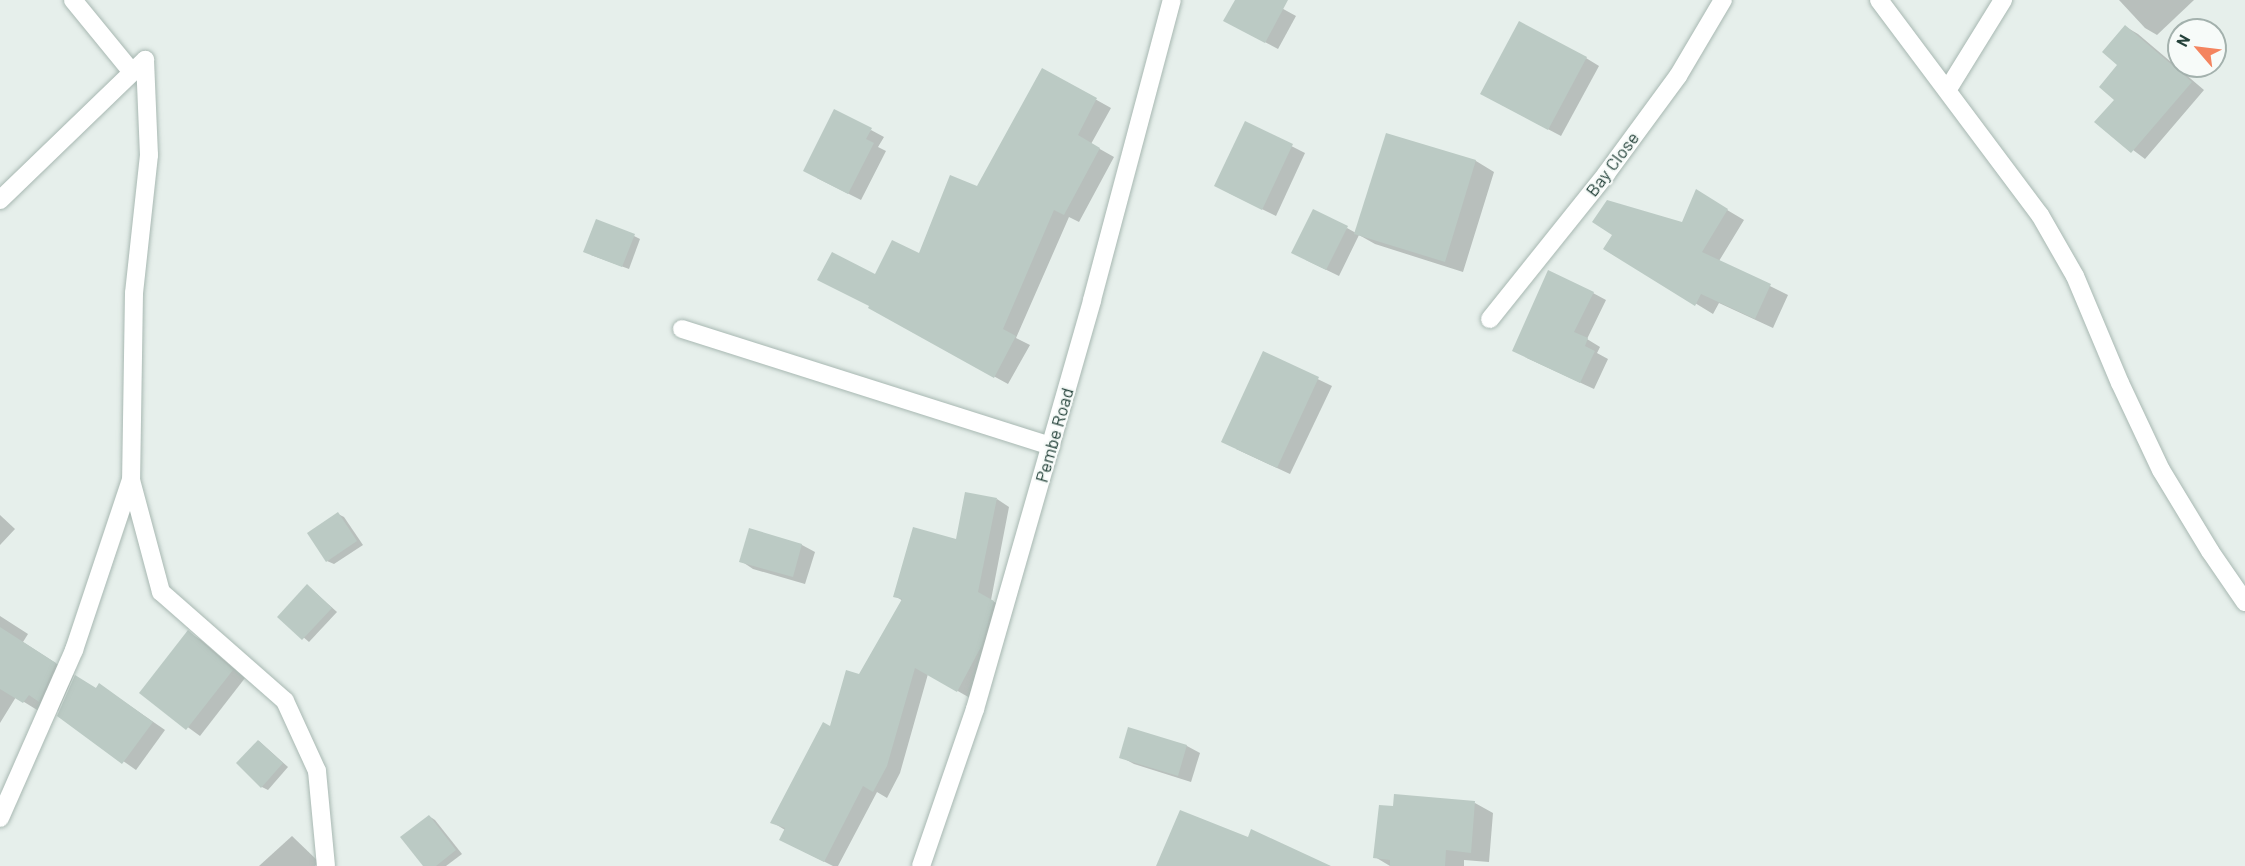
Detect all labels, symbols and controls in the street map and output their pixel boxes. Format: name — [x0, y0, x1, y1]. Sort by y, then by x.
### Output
north arrow — [2167, 18, 2227, 78]
text: N — [2172, 31, 2193, 49]
street label: Bay Close — [1581, 127, 1643, 201]
street label: Pembe Road — [1030, 385, 1078, 485]

